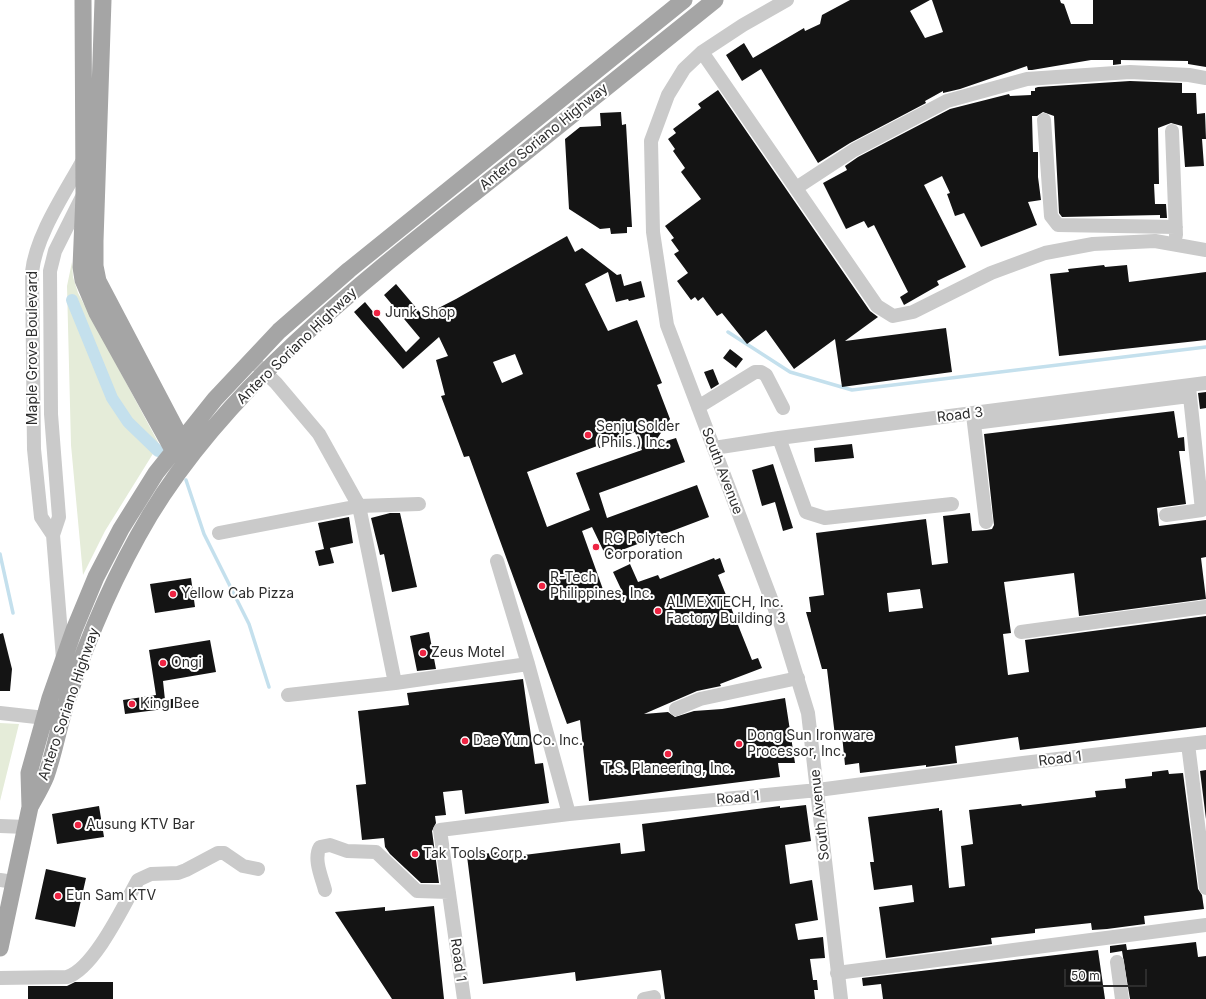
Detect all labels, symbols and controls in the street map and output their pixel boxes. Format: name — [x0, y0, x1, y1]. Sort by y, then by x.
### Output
street label: Antero Soriano Highway — [476, 80, 612, 194]
street label: Maple Grove Boulevard — [25, 271, 41, 425]
street label: Antero Soriano Highway — [234, 284, 360, 408]
place label: Junk Shop — [385, 305, 455, 321]
marker: Junk Shop — [372, 308, 382, 318]
street label: Road 3 — [936, 404, 984, 426]
place label: Senju Solder (Phils.) Inc. — [596, 419, 680, 452]
street label: South Avenue — [698, 425, 746, 517]
marker: Senju Solder (Phils.) Inc. — [583, 430, 593, 440]
place label: RG Polytech Corporation — [604, 531, 685, 564]
marker: RG Polytech Corporation — [591, 542, 601, 552]
place label: R-Tech Philippines, Inc. — [550, 570, 654, 602]
marker: R-Tech Philippines, Inc. — [537, 581, 547, 591]
place label: Yellow Cab Pizza — [181, 586, 294, 602]
marker: Yellow Cab Pizza — [168, 589, 178, 599]
place label: ALMEXTECH, Inc. Factory Building 3 — [666, 595, 786, 628]
marker: ALMEXTECH, Inc. Factory Building 3 — [653, 606, 663, 616]
street label: Antero Soriano Highway — [35, 625, 103, 783]
place label: Zeus Motel — [431, 645, 505, 661]
marker: Zeus Motel — [418, 648, 428, 658]
place label: Ongi — [171, 655, 202, 671]
marker: Ongi — [158, 658, 168, 668]
place label: King Bee — [140, 696, 199, 712]
marker: King Bee — [127, 699, 137, 709]
place label: Dong Sun Ironware Processor, Inc. — [747, 728, 874, 760]
place label: Dae Yun Co. Inc. — [473, 733, 583, 749]
marker: Dae Yun Co. Inc. — [460, 736, 470, 746]
marker: Dong Sun Ironware Processor, Inc. — [734, 739, 744, 749]
street label: Road 1 — [1037, 748, 1083, 770]
marker: T.S. Planeering, Inc. — [663, 749, 673, 759]
place label: T.S. Planeering, Inc. — [602, 761, 734, 777]
street label: South Avenue — [807, 769, 833, 861]
street label: Road 1 — [716, 788, 760, 808]
place label: Ausung KTV Bar — [86, 817, 195, 833]
marker: Ausung KTV Bar — [73, 820, 83, 830]
place label: Tak Tools Corp. — [423, 846, 527, 862]
marker: Tak Tools Corp. — [410, 849, 420, 859]
place label: Eun Sam KTV — [66, 888, 156, 904]
marker: Eun Sam KTV — [53, 891, 63, 901]
street label: Road 1 — [447, 937, 469, 983]
scale bar — [1066, 961, 1149, 987]
text: 50 m — [1071, 968, 1100, 983]

